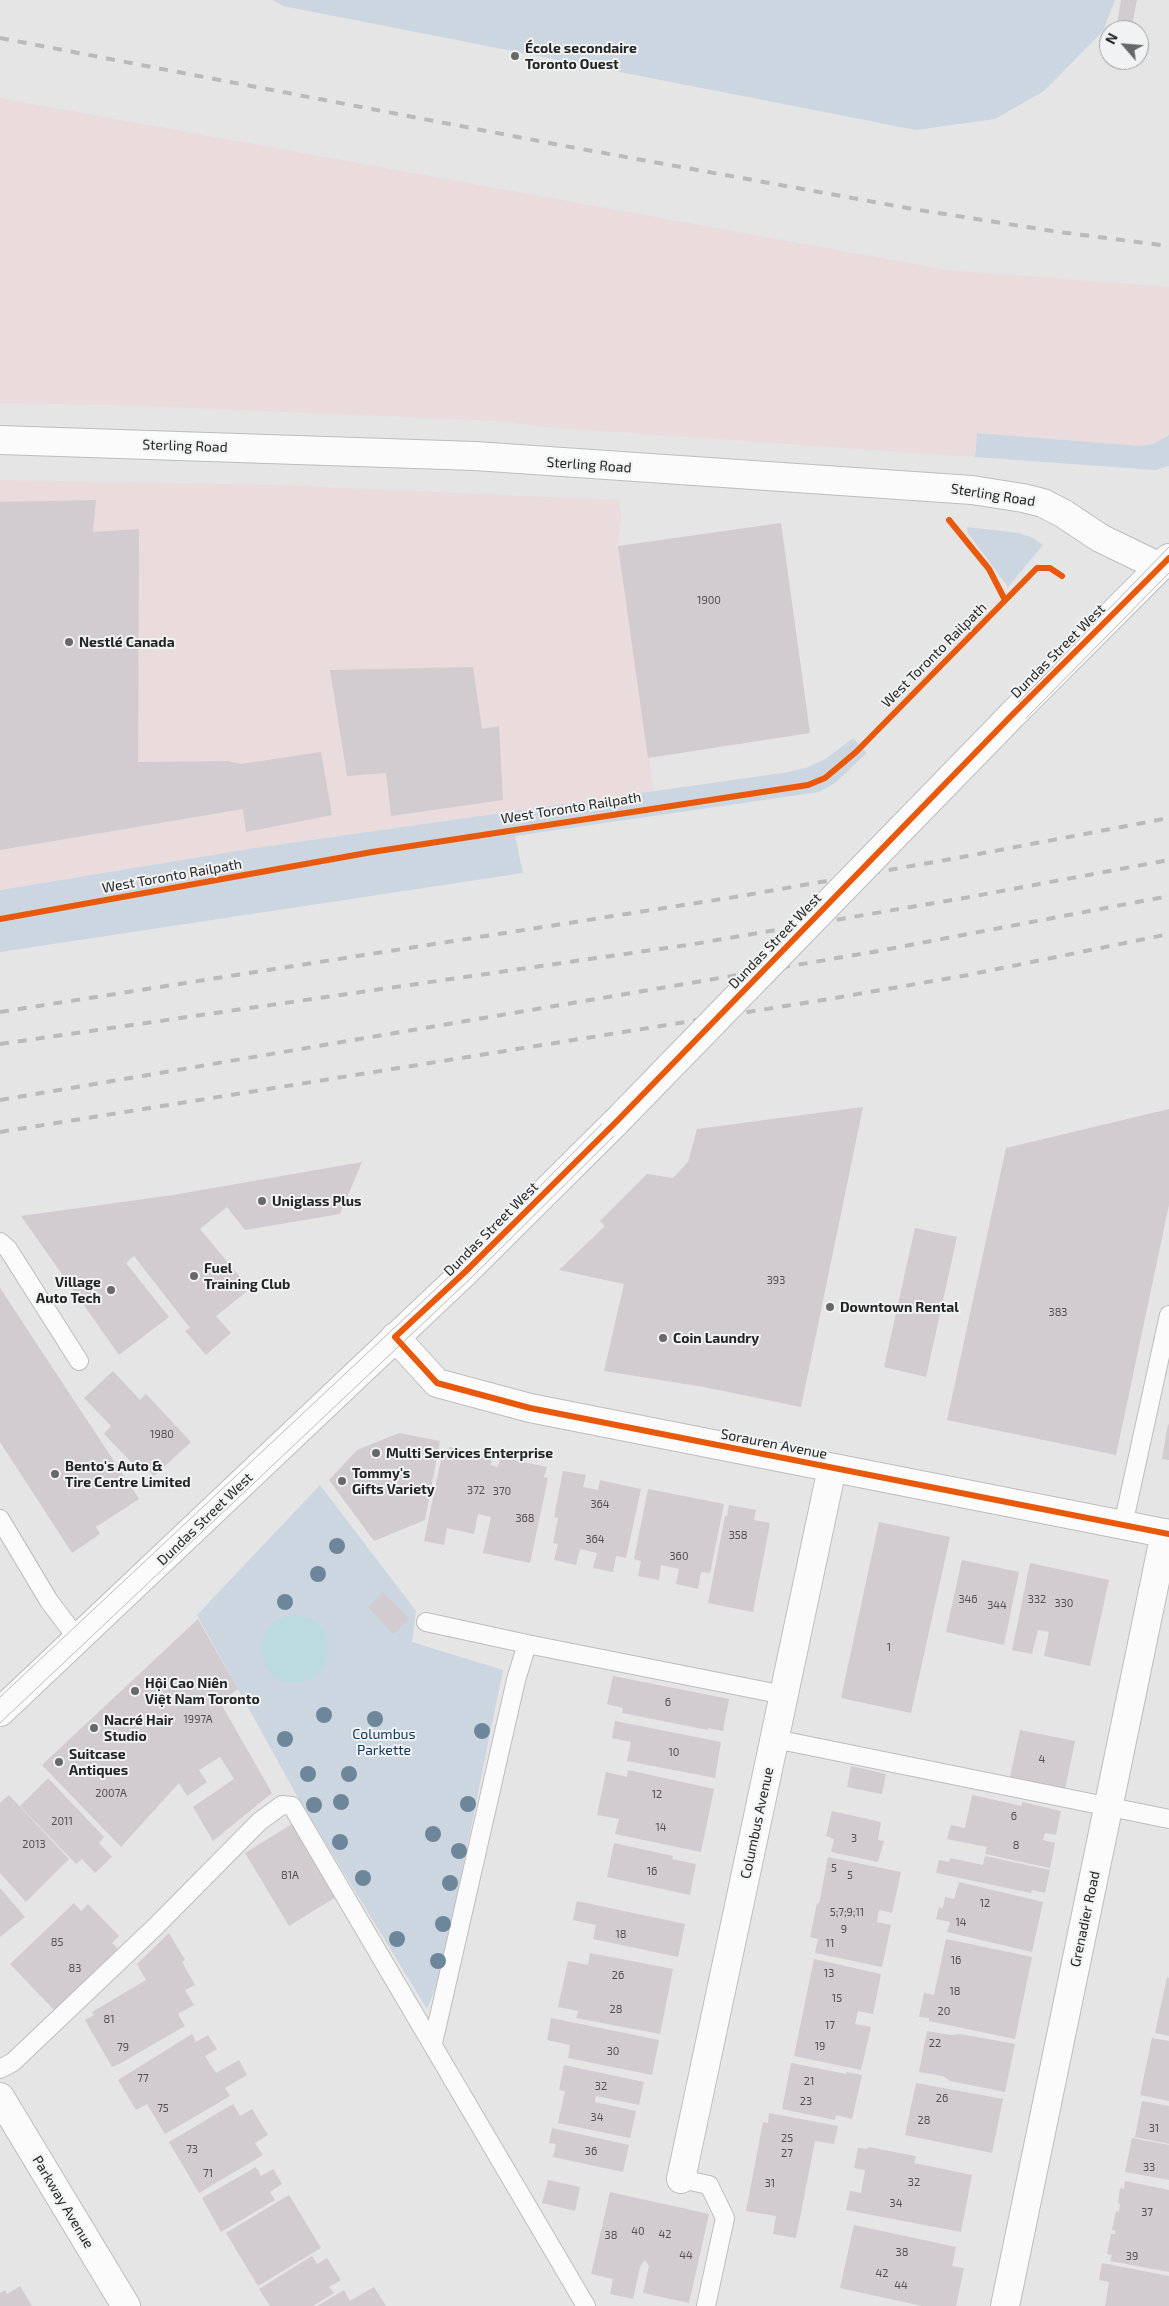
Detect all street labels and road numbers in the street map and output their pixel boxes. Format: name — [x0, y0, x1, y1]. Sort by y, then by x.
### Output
street label: Sterling Road — [142, 436, 228, 456]
street label: Sterling Road — [546, 454, 632, 476]
street label: Sterling Road — [950, 480, 1036, 510]
street label: West Toronto Railpath — [878, 599, 990, 711]
street label: Dundas Street West — [1007, 600, 1109, 702]
street label: West Toronto Railpath — [500, 789, 642, 827]
street label: West Toronto Railpath — [101, 855, 243, 897]
street label: Dundas Street West — [725, 890, 825, 992]
street label: Dundas Street West — [440, 1178, 542, 1280]
street label: Sorauren Avenue — [719, 1425, 829, 1463]
street label: Dundas Street West — [154, 1469, 256, 1569]
street label: Columbus Avenue — [737, 1766, 777, 1880]
street label: Grenadier Road — [1067, 1870, 1103, 1968]
street label: Parkway Avenue — [29, 2153, 97, 2251]

